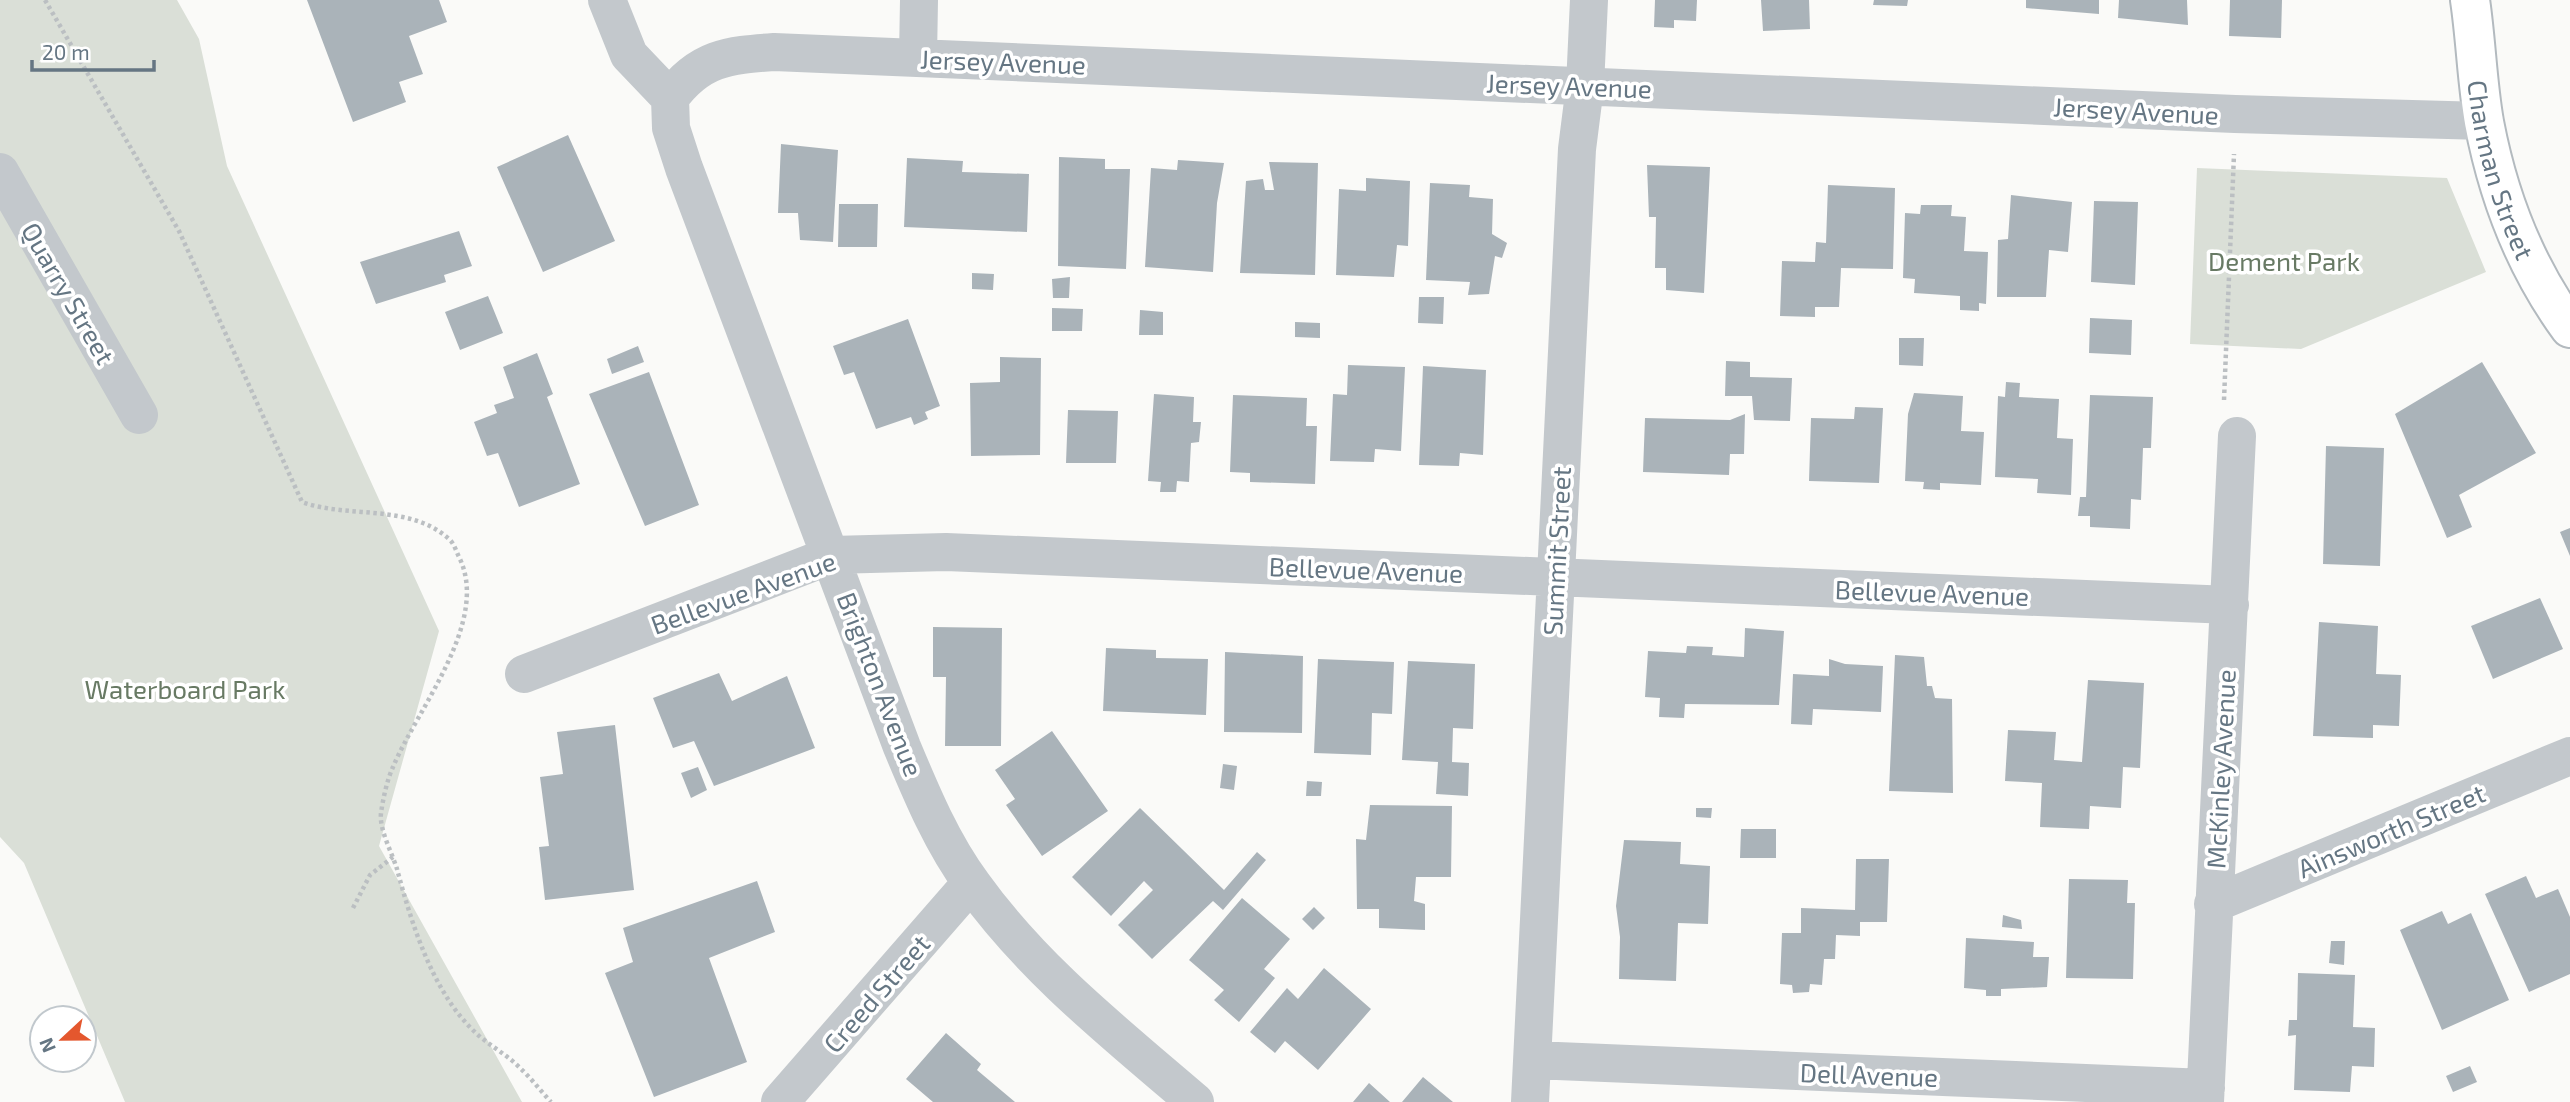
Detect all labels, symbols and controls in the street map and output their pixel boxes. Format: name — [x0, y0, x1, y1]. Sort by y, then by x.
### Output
scale bar — [32, 28, 154, 72]
text: 20 m — [42, 39, 90, 64]
street label: Jersey Avenue — [920, 43, 1086, 79]
street label: Jersey Avenue — [1486, 67, 1652, 103]
street label: Charman Street — [2463, 78, 2542, 264]
street label: Jersey Avenue — [2052, 90, 2220, 130]
street label: Quarry Street — [16, 217, 122, 369]
park label: Dement Park — [2208, 245, 2360, 276]
street label: Summit Street — [1536, 466, 1576, 636]
street label: Bellevue Avenue — [646, 544, 840, 640]
street label: Bellevue Avenue — [1268, 550, 1464, 588]
street label: Bellevue Avenue — [1834, 573, 2030, 611]
street label: Brighton Avenue — [832, 588, 930, 780]
street label: McKinley Avenue — [2199, 669, 2241, 869]
park label: Waterboard Park — [85, 673, 285, 704]
street label: Ainsworth Street — [2293, 777, 2489, 883]
street label: Creed Street — [816, 928, 936, 1058]
north arrow — [28, 1004, 98, 1074]
text: N — [34, 1035, 60, 1056]
street label: Dell Avenue — [1799, 1056, 1939, 1092]

